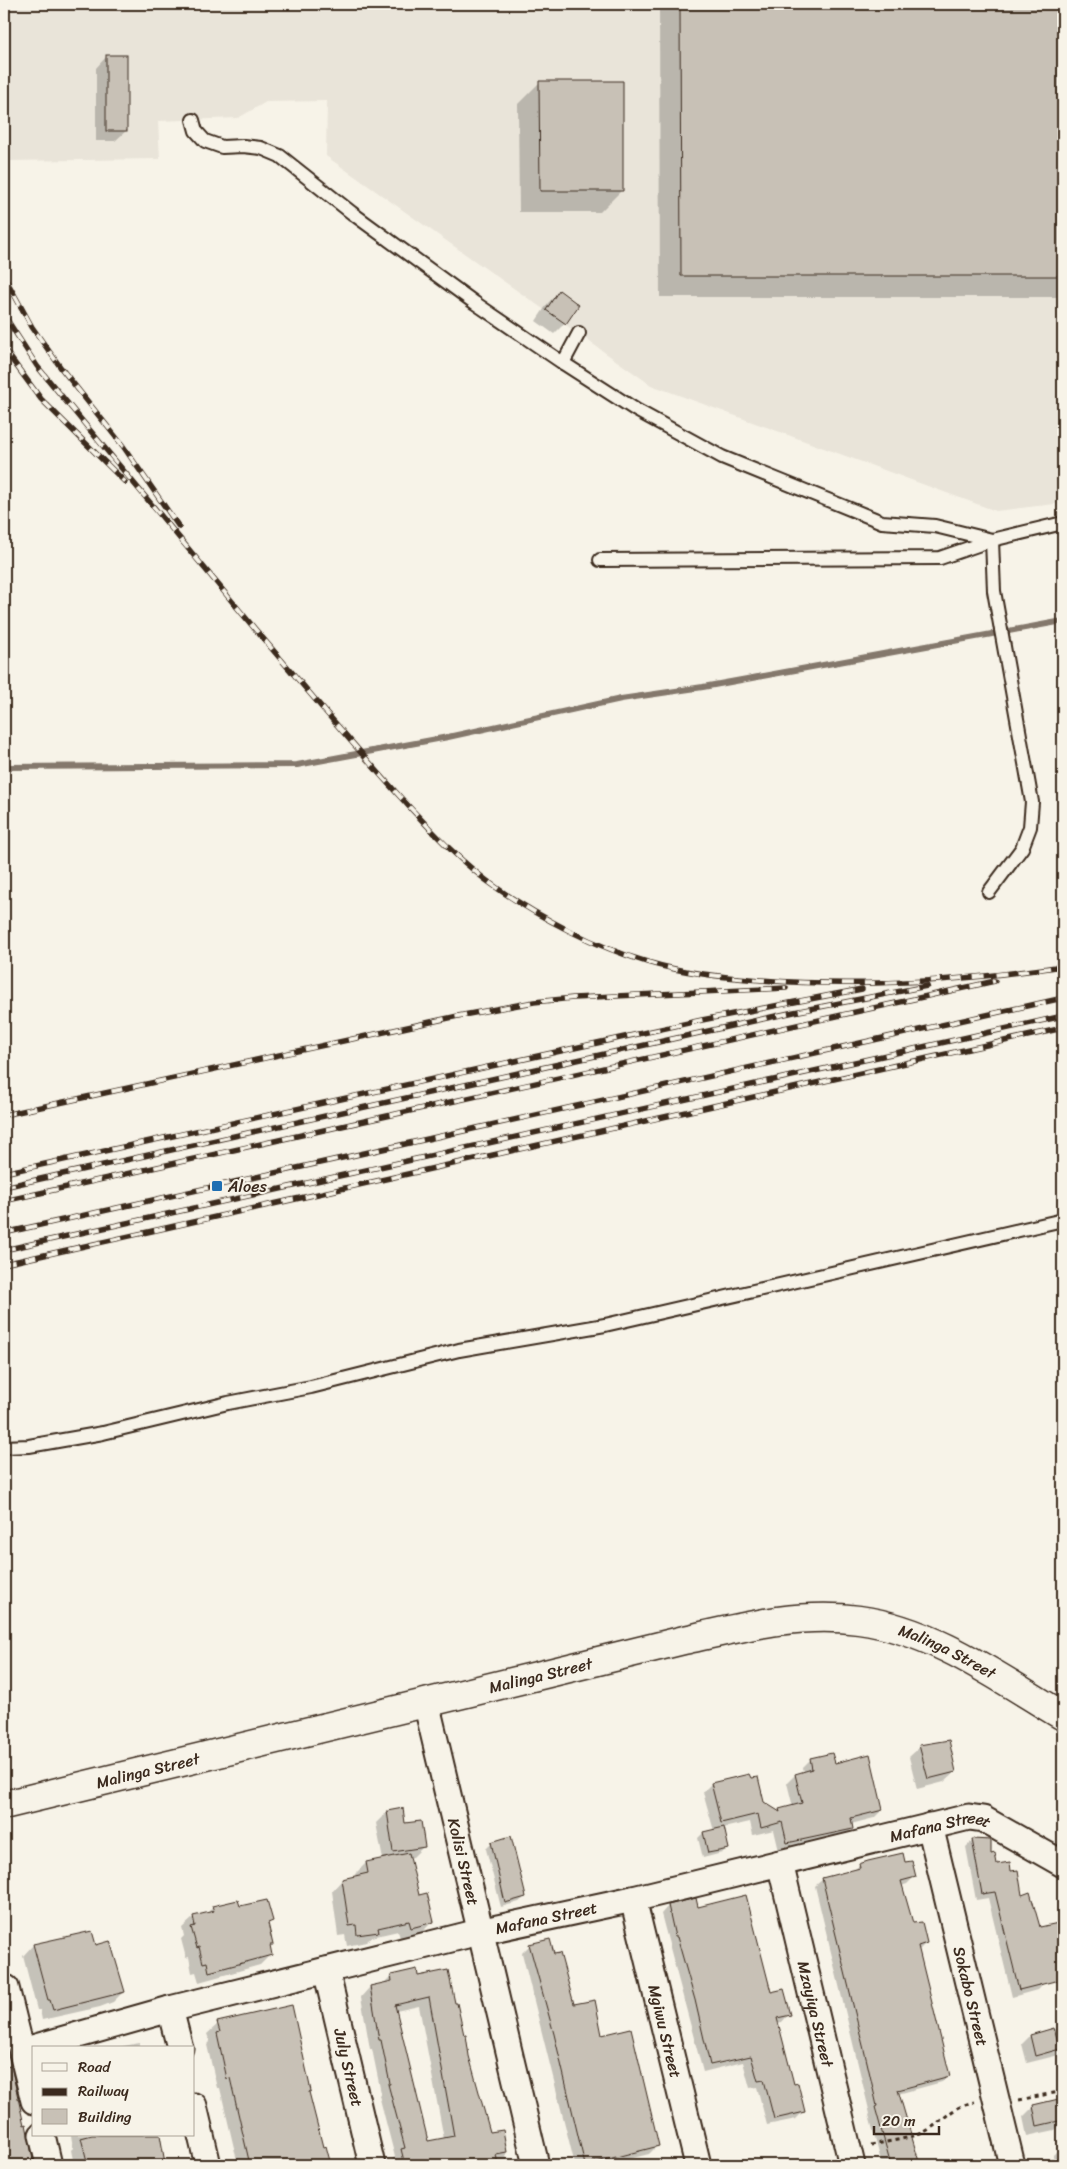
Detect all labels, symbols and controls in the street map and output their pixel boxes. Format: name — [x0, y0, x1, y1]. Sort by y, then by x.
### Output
place label: Aloes — [227, 1172, 267, 1201]
marker: Aloes — [210, 1179, 224, 1193]
street label: Malinga Street — [895, 1615, 1002, 1687]
street label: Malinga Street — [486, 1648, 596, 1702]
street label: Malinga Street — [93, 1743, 203, 1797]
street label: Mafana Street — [886, 1802, 997, 1850]
street label: Kolisi Street — [439, 1815, 488, 1908]
street label: Mafana Street — [492, 1893, 600, 1943]
street label: Sokabo Street — [945, 1943, 997, 2049]
street label: Mzayiya Street — [789, 1958, 843, 2070]
street label: Mgiwu Street — [640, 1981, 691, 2081]
street label: July Street — [325, 2024, 372, 2109]
legend — [32, 2046, 195, 2136]
text: Road — [78, 2054, 111, 2080]
text: Railway — [78, 2078, 129, 2104]
text: Building — [78, 2104, 132, 2130]
scale bar — [874, 2104, 940, 2136]
text: 20 m — [882, 2108, 916, 2134]

